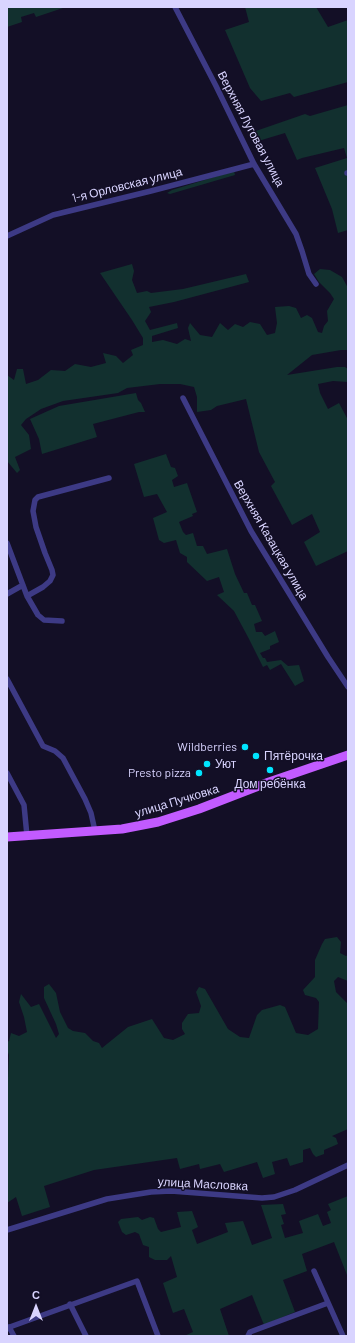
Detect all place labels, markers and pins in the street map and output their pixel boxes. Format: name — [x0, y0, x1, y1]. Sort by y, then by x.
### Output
place label: Wildberries — [177, 740, 237, 754]
marker: Wildberries — [240, 742, 250, 752]
place label: Пятёрочка — [264, 749, 323, 763]
marker: Пятёрочка — [251, 751, 261, 761]
place label: Уют — [215, 757, 236, 771]
marker: Уют — [202, 759, 212, 769]
marker: Дом ребёнка — [265, 765, 275, 775]
place label: Presto pizza — [128, 766, 191, 780]
marker: Presto pizza — [194, 768, 204, 778]
place label: Дом ребёнка — [234, 777, 306, 791]

